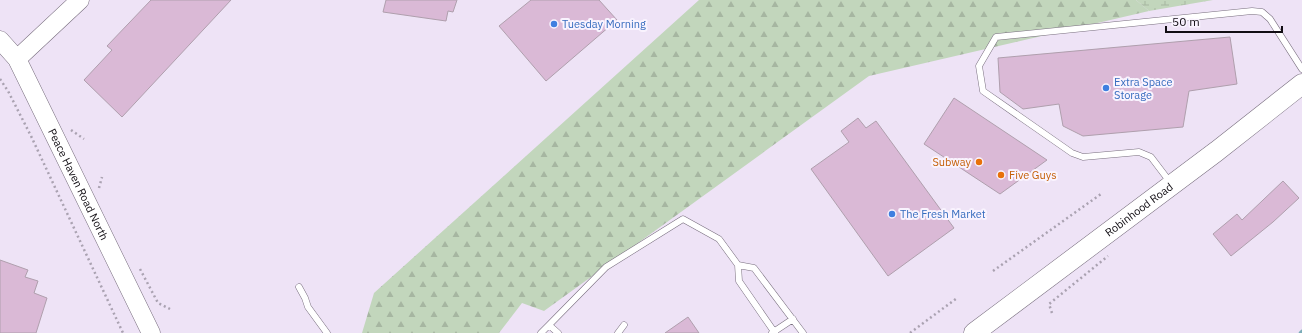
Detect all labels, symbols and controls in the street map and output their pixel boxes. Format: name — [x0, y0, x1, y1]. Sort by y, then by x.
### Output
scale bar — [1166, 8, 1282, 34]
text: 50 m — [1172, 14, 1200, 29]
place label: Tuesday Morning — [562, 17, 646, 31]
marker: Tuesday Morning — [549, 19, 559, 29]
place label: Extra Space Storage — [1114, 75, 1172, 102]
marker: Extra Space Storage — [1101, 83, 1111, 93]
street label: Peace Haven Road North — [45, 126, 111, 242]
place label: Subway — [932, 155, 972, 169]
marker: Subway — [974, 157, 984, 167]
place label: Five Guys — [1009, 168, 1057, 182]
marker: Five Guys — [996, 170, 1006, 180]
street label: Robinhood Road — [1102, 180, 1176, 239]
place label: The Fresh Market — [900, 207, 986, 221]
marker: The Fresh Market — [887, 209, 897, 219]

